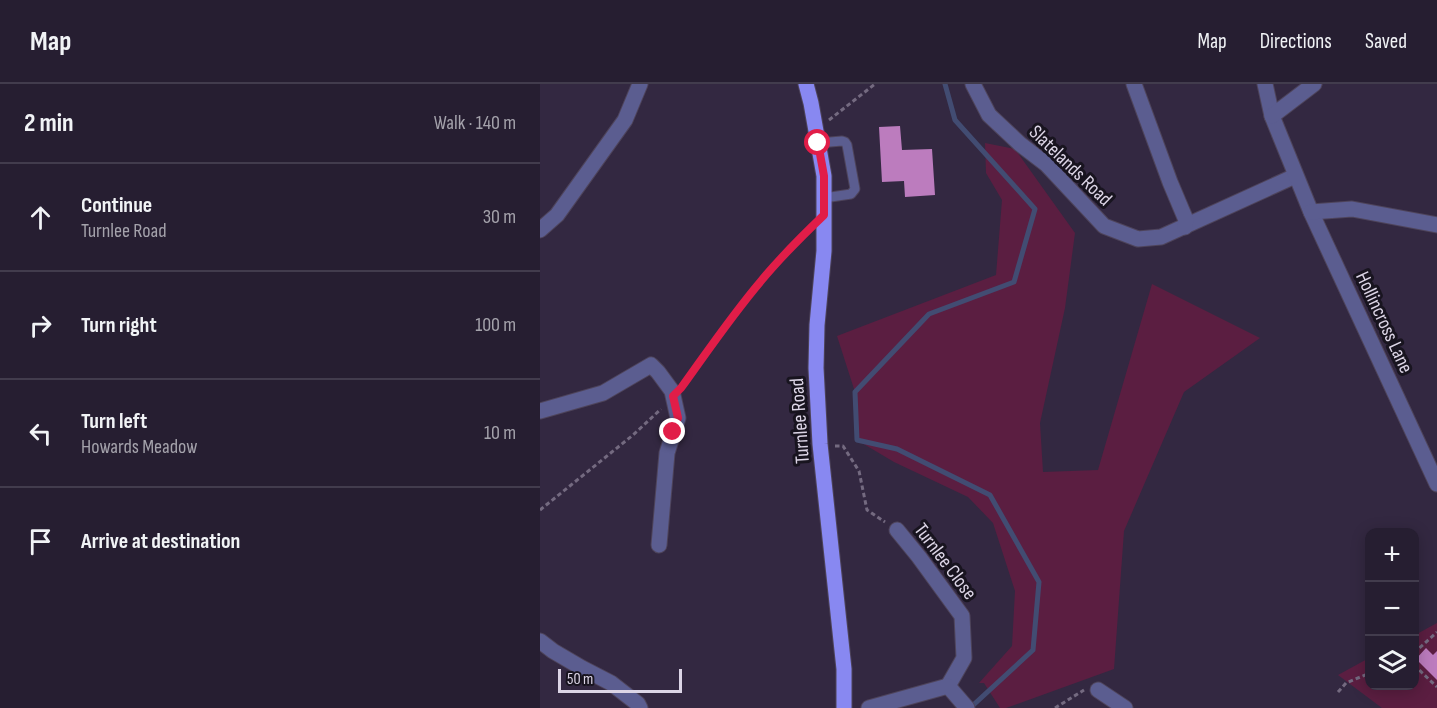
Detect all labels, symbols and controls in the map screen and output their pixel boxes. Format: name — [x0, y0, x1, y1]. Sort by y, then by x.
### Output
text: Map — [30, 25, 71, 58]
text: Map — [1197, 29, 1227, 54]
text: Directions — [1260, 29, 1332, 54]
text: Saved — [1365, 29, 1407, 54]
text: 2 min — [24, 108, 74, 139]
text: Walk · 140 m — [434, 111, 516, 135]
street label: Slatelands Road — [1024, 120, 1117, 211]
route start — [804, 129, 830, 155]
text: Continue — [81, 192, 152, 219]
icon: ahead — [24, 201, 57, 234]
text: 30 m — [483, 205, 516, 229]
text: Turnlee Road — [81, 219, 167, 243]
street label: Hollincross Lane — [1350, 268, 1418, 377]
icon: right — [24, 309, 57, 342]
text: Turn right — [81, 312, 157, 339]
text: 100 m — [475, 313, 516, 337]
street label: Turnlee Road — [785, 377, 815, 464]
text: Turn left — [81, 408, 147, 435]
icon: left — [24, 417, 57, 450]
route end — [659, 418, 685, 444]
text: 10 m — [484, 421, 516, 445]
text: Howards Meadow — [81, 435, 198, 459]
street label: Turnlee Close — [909, 519, 982, 604]
icon: arrive — [24, 525, 57, 558]
text: Arrive at destination — [81, 528, 240, 555]
map controls — [1365, 528, 1419, 690]
button: + — [1365, 528, 1419, 582]
button: − — [1365, 582, 1419, 636]
button: layers — [1365, 636, 1419, 690]
scale bar — [558, 666, 682, 694]
text: 50 m — [567, 670, 593, 689]

